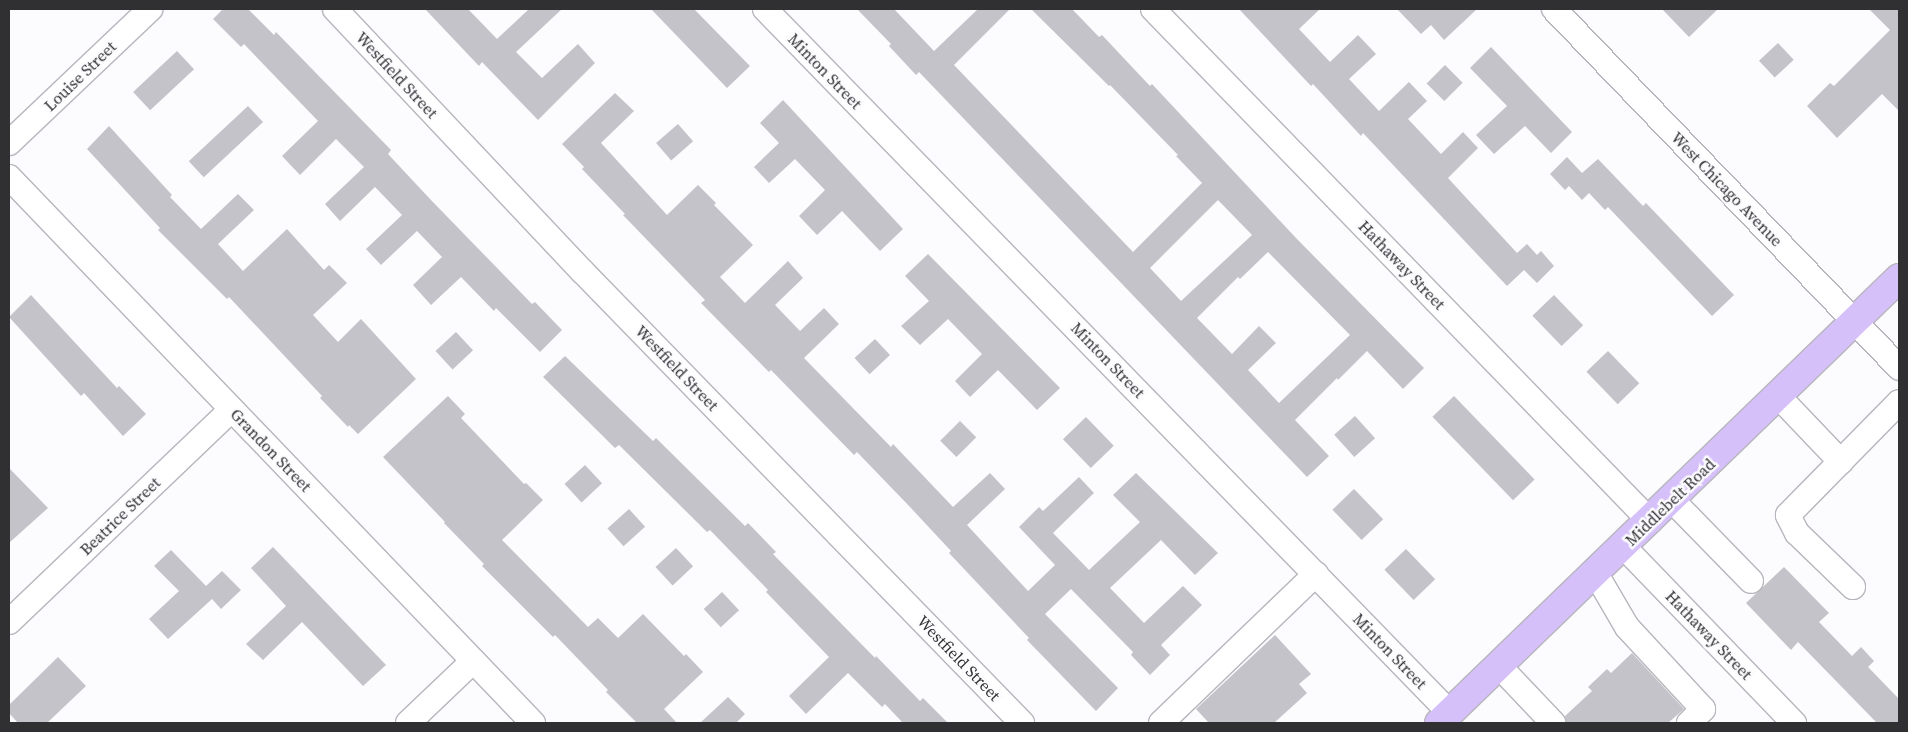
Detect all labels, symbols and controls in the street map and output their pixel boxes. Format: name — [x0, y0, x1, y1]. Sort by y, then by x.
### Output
street label: Westfield Street — [352, 28, 442, 122]
street label: Minton Street — [784, 29, 866, 113]
street label: Louise Street — [40, 37, 120, 115]
street label: West Chicago Avenue — [1667, 128, 1787, 250]
street label: Hathaway Street — [1355, 217, 1449, 313]
street label: Minton Street — [1067, 318, 1149, 402]
street label: Westfield Street — [631, 321, 723, 415]
street label: Grandon Street — [227, 405, 315, 495]
street label: Middlebelt Road — [1621, 454, 1719, 550]
street label: Beatrice Street — [76, 473, 164, 559]
street label: Hathaway Street — [1662, 587, 1756, 683]
street label: Minton Street — [1349, 609, 1431, 693]
street label: Westfield Street — [913, 611, 1005, 705]

